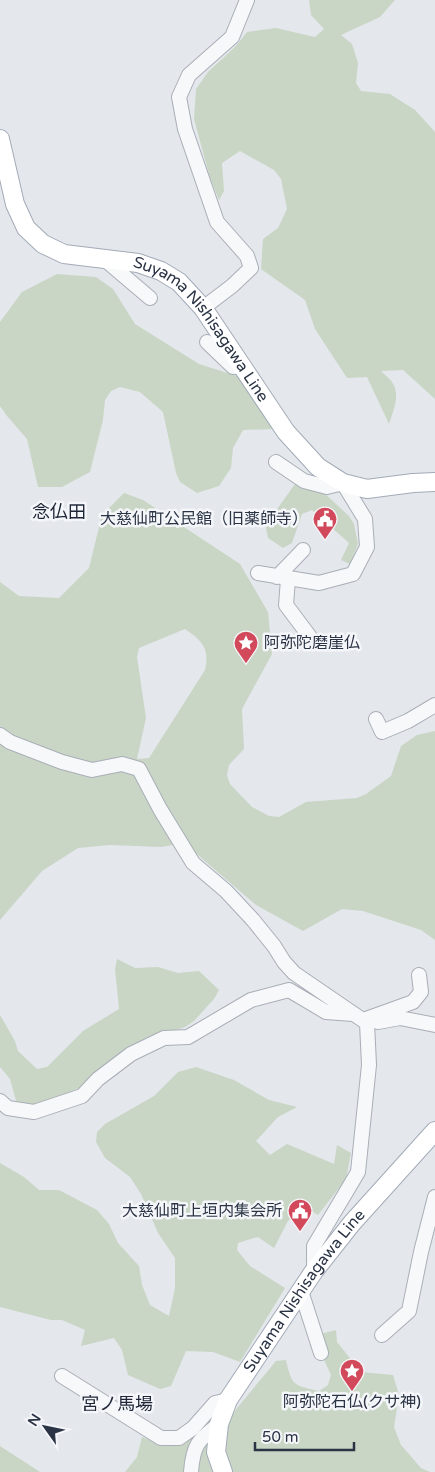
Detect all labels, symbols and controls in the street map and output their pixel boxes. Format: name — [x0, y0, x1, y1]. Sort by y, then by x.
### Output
street label: Suyama Nishisagawa Line — [131, 252, 273, 406]
district label: 念仏田 — [32, 501, 86, 523]
public building icon: 大慈仙町公民館（旧薬師寺） — [312, 506, 338, 540]
place label: 大慈仙町公民館（旧薬師寺） — [100, 509, 308, 529]
place icon: 阿弥陀磨崖仏 — [233, 630, 259, 664]
place label: 阿弥陀磨崖仏 — [264, 633, 360, 653]
public building icon: 大慈仙町上垣内集会所 — [287, 1198, 313, 1232]
place label: 大慈仙町上垣内集会所 — [122, 1201, 282, 1221]
street label: Suyama Nishisagawa Line — [239, 1205, 369, 1377]
place icon: 阿弥陀石仏(クサ神) — [339, 1358, 365, 1392]
place label: 阿弥陀石仏(クサ神) — [283, 1392, 421, 1412]
district label: 宮ノ馬場 — [81, 1393, 153, 1415]
north arrow — [20, 1402, 70, 1452]
text: N — [24, 1411, 45, 1430]
scale bar — [255, 1420, 354, 1452]
text: 50 m — [262, 1428, 299, 1446]

